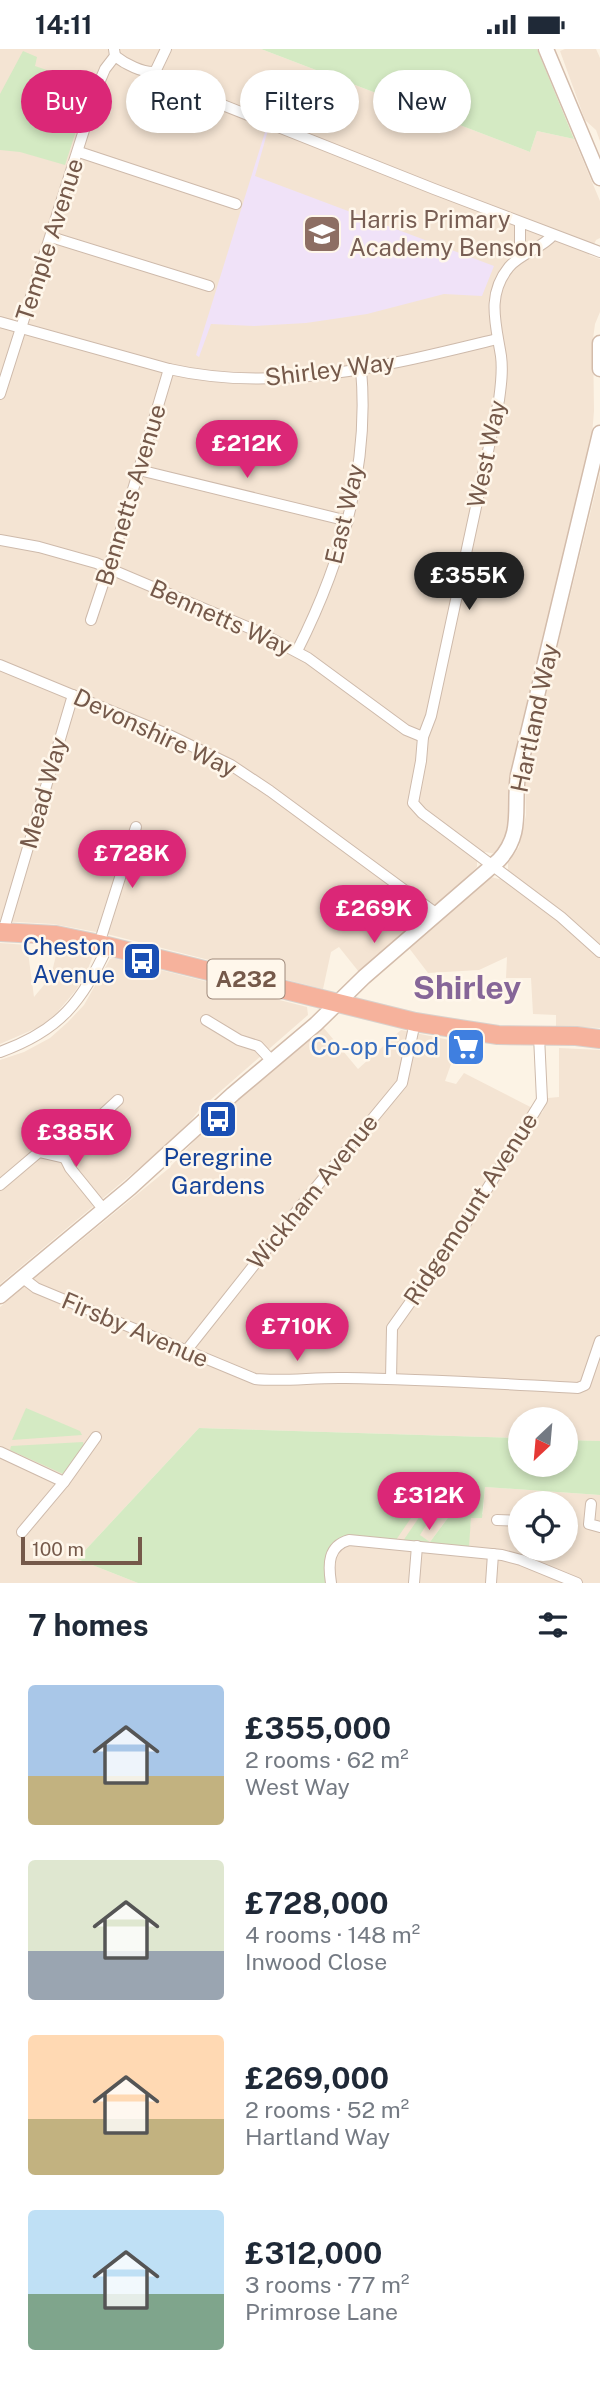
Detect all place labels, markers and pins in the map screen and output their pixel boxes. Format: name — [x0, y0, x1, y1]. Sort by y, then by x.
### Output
place label: Harris Primary Academy Benson — [349, 205, 542, 261]
school or university icon: Harris Primary Academy Benson — [301, 213, 343, 255]
pin: £212K — [198, 421, 296, 480]
pin: £355K — [420, 553, 518, 612]
pin: £728K — [83, 831, 181, 890]
pin: £269K — [325, 885, 423, 945]
place label: Cheston Avenue — [23, 932, 115, 988]
bus stop icon: Cheston Avenue — [121, 940, 163, 982]
supermarket icon: Co-op Food — [445, 1026, 487, 1068]
place label: Co-op Food — [311, 1032, 439, 1060]
bus stop icon: Peregrine Gardens — [197, 1098, 239, 1140]
pin: £385K — [27, 1109, 125, 1169]
place label: Peregrine Gardens — [163, 1143, 273, 1199]
pin: £710K — [248, 1303, 346, 1363]
pin: £312K — [380, 1473, 478, 1532]

